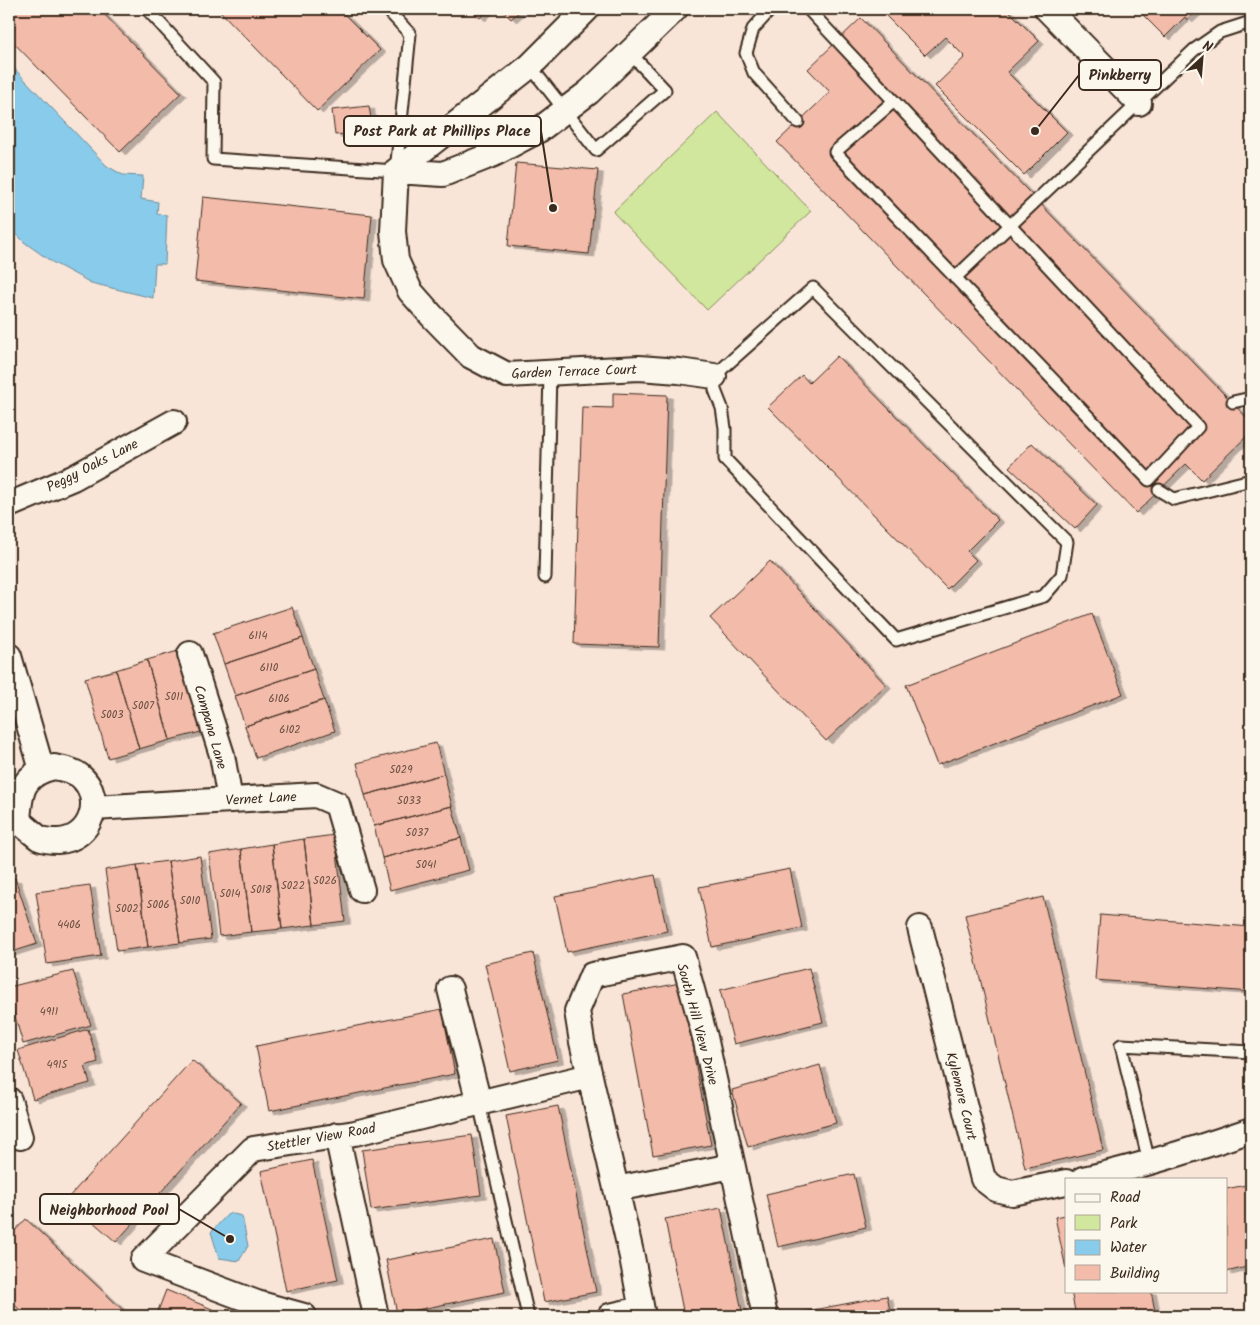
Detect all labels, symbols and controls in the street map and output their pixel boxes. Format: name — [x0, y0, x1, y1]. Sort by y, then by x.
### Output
north arrow — [1178, 32, 1228, 82]
text: N — [1198, 35, 1216, 59]
callout: Pinkberry — [1079, 60, 1161, 90]
text: Pinkberry — [1089, 64, 1151, 88]
callout: Post Park at Phillips Place — [344, 116, 541, 146]
text: Post Park at Phillips Place — [353, 120, 531, 144]
street label: Garden Terrace Court — [511, 359, 638, 385]
street label: Peggy Oaks Lane — [43, 433, 143, 499]
house number: 6114 — [248, 627, 268, 645]
house number: 6110 — [260, 659, 279, 677]
street label: Campana Lane — [187, 682, 233, 773]
house number: 5011 — [165, 688, 183, 706]
house number: 6106 — [268, 690, 290, 708]
house number: 5007 — [132, 697, 155, 715]
house number: 5003 — [100, 706, 124, 724]
house number: 6102 — [279, 721, 301, 739]
house number: 5029 — [389, 761, 413, 779]
street label: Vernet Lane — [225, 786, 298, 812]
house number: 5033 — [397, 792, 421, 810]
house number: 5037 — [406, 824, 429, 842]
house number: 5041 — [416, 856, 436, 874]
house number: 5026 — [313, 872, 337, 890]
house number: 5022 — [281, 877, 305, 895]
house number: 5018 — [250, 881, 272, 899]
house number: 5014 — [220, 885, 240, 903]
house number: 5010 — [180, 892, 201, 910]
house number: 5006 — [146, 896, 170, 914]
house number: 5002 — [115, 900, 139, 918]
house number: 4406 — [57, 916, 81, 934]
street label: South Hill View Drive — [670, 961, 724, 1088]
house number: 4911 — [40, 1003, 58, 1021]
street label: Kylemore Court — [939, 1050, 983, 1143]
house number: 4915 — [47, 1056, 68, 1074]
street label: Stettler View Road — [265, 1117, 378, 1158]
legend — [1065, 1178, 1228, 1292]
text: Road — [1110, 1186, 1141, 1210]
callout: Neighborhood Pool — [40, 1194, 179, 1224]
text: Neighborhood Pool — [49, 1199, 169, 1223]
text: Park — [1110, 1212, 1138, 1236]
text: Water — [1110, 1236, 1147, 1260]
text: Building — [1110, 1262, 1160, 1286]

